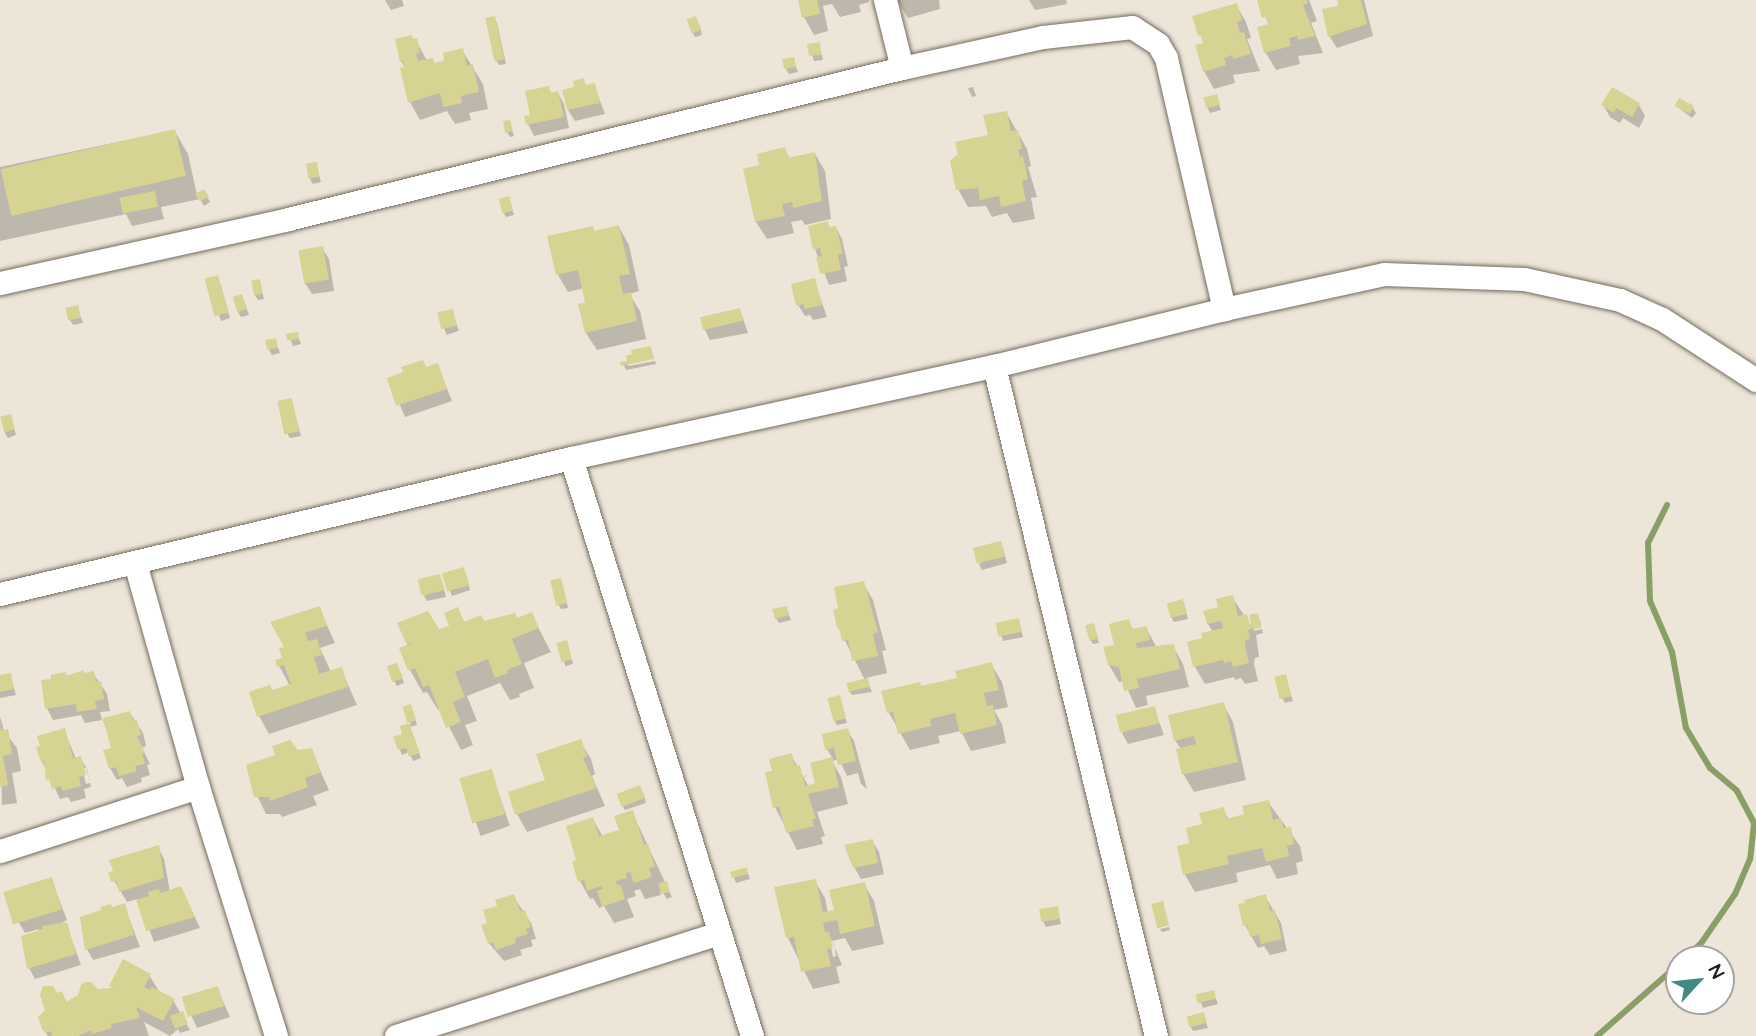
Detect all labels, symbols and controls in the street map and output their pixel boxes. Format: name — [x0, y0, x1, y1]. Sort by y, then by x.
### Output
north arrow — [1665, 945, 1735, 1015]
text: N — [1703, 960, 1731, 983]

